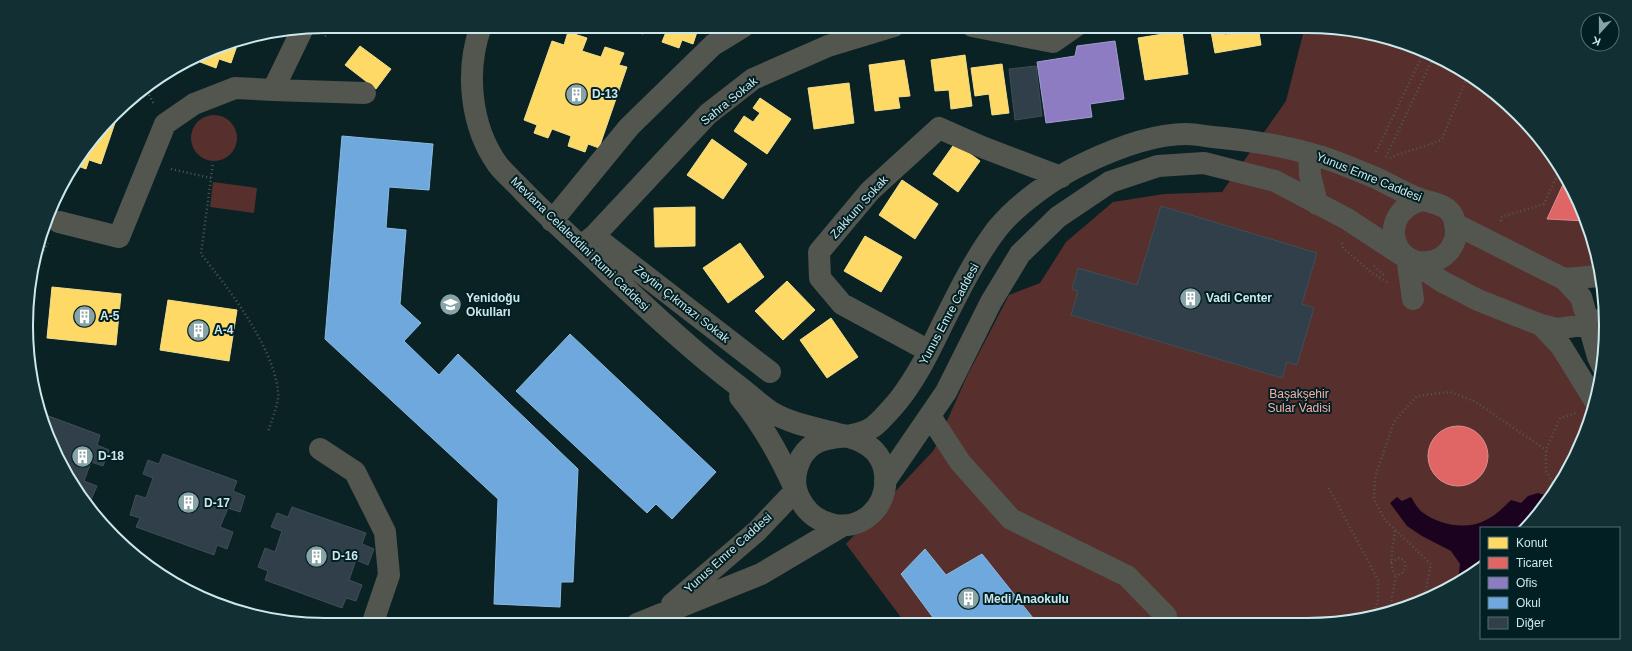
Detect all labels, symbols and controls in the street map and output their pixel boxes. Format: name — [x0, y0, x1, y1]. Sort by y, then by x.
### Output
north arrow — [1580, 12, 1620, 52]
text: K — [1591, 34, 1602, 48]
street label: Sahra Sokak — [698, 73, 761, 128]
building icon: D-13 — [563, 81, 589, 107]
place label: D-13 — [592, 87, 618, 101]
street label: Yunus Emre Caddesi — [1314, 149, 1424, 205]
street label: Zakkum Sokak — [827, 172, 891, 241]
street label: Mevlana Celaleddini Rumi Caddesi — [508, 174, 652, 314]
street label: Yunus Emre Caddesi — [916, 261, 982, 367]
street label: Zeytin Çıkmazı Sokak — [632, 263, 733, 346]
building icon: Vadi Center — [1177, 285, 1203, 311]
place label: Yenidoğu Okulları — [466, 291, 520, 319]
place label: Vadi Center — [1206, 291, 1272, 305]
school or university icon: Yenidoğu Okulları — [438, 292, 464, 318]
building icon: A-5 — [71, 303, 97, 329]
place label: A-5 — [100, 309, 120, 323]
building icon: A-4 — [185, 317, 211, 343]
place label: A-4 — [214, 323, 234, 337]
park label: Başakşehir Sular Vadisi — [1267, 387, 1331, 415]
building icon: D-18 — [70, 443, 96, 469]
place label: D-18 — [98, 449, 124, 463]
building icon: D-17 — [175, 490, 201, 516]
place label: D-17 — [204, 496, 230, 510]
street label: Yunus Emre Caddesi — [681, 510, 775, 596]
legend — [1480, 527, 1620, 639]
text: Konut — [1516, 536, 1548, 550]
building icon: D-16 — [304, 543, 330, 569]
place label: D-16 — [332, 549, 358, 563]
text: Ticaret — [1516, 556, 1553, 570]
text: Ofis — [1516, 576, 1537, 590]
building icon: Medi Anaokulu — [955, 586, 981, 612]
place label: Medi Anaokulu — [984, 592, 1069, 606]
text: Okul — [1516, 596, 1541, 610]
text: Diğer — [1516, 616, 1545, 630]

